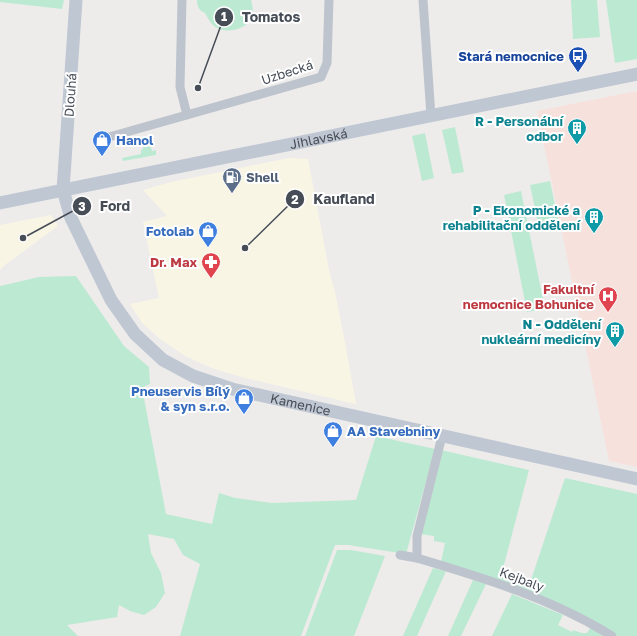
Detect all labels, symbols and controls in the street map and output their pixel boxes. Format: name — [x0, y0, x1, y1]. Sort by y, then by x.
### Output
callout: Tomatos — [214, 4, 308, 30]
text: Tomatos — [242, 8, 300, 25]
text: 1 — [221, 9, 227, 24]
bus stop icon: Stará nemocnice — [567, 45, 589, 73]
place label: Stará nemocnice — [458, 48, 564, 64]
street label: Uzbecká — [259, 56, 315, 88]
street label: Dlouhá — [60, 72, 80, 118]
place label: R - Personální odbor — [475, 113, 564, 144]
building icon: R - Personální odbor — [566, 117, 588, 145]
street label: Jihlavská — [288, 125, 349, 152]
shop icon: Hanol — [91, 129, 113, 157]
place label: Hanol — [116, 132, 154, 148]
fuel station icon: Shell — [221, 166, 243, 194]
place label: Shell — [246, 169, 280, 185]
callout: Kaufland — [285, 186, 383, 212]
text: Kaufland — [313, 190, 375, 207]
text: 2 — [291, 192, 299, 207]
callout: Ford — [72, 193, 138, 219]
text: Ford — [100, 197, 130, 214]
text: 3 — [78, 199, 86, 214]
place label: P - Ekonomické a rehabilitační oddělení — [443, 202, 581, 233]
building icon: P - Ekonomické a rehabilitační oddělení — [583, 206, 605, 234]
shop icon: Fotolab — [197, 220, 219, 248]
place label: Fotolab — [146, 223, 194, 239]
pharmacy icon: Dr. Max — [200, 251, 222, 279]
place label: Dr. Max — [150, 254, 197, 270]
place label: Fakultní nemocnice Bohunice — [463, 281, 595, 312]
hospital icon: Fakultní nemocnice Bohunice — [597, 285, 619, 313]
place label: N - Oddělení nukleární medicíny — [482, 316, 602, 347]
building icon: N - Oddělení nukleární medicíny — [604, 320, 626, 348]
place label: Pneuservis Bílý & syn s.r.o. — [131, 383, 230, 414]
shop icon: Pneuservis Bílý & syn s.r.o. — [233, 387, 255, 415]
street label: Kamenice — [269, 390, 332, 419]
shop icon: AA Stavebniny — [322, 420, 344, 448]
place label: AA Stavebniny — [347, 423, 440, 439]
street label: Kejbaly — [498, 563, 547, 595]

